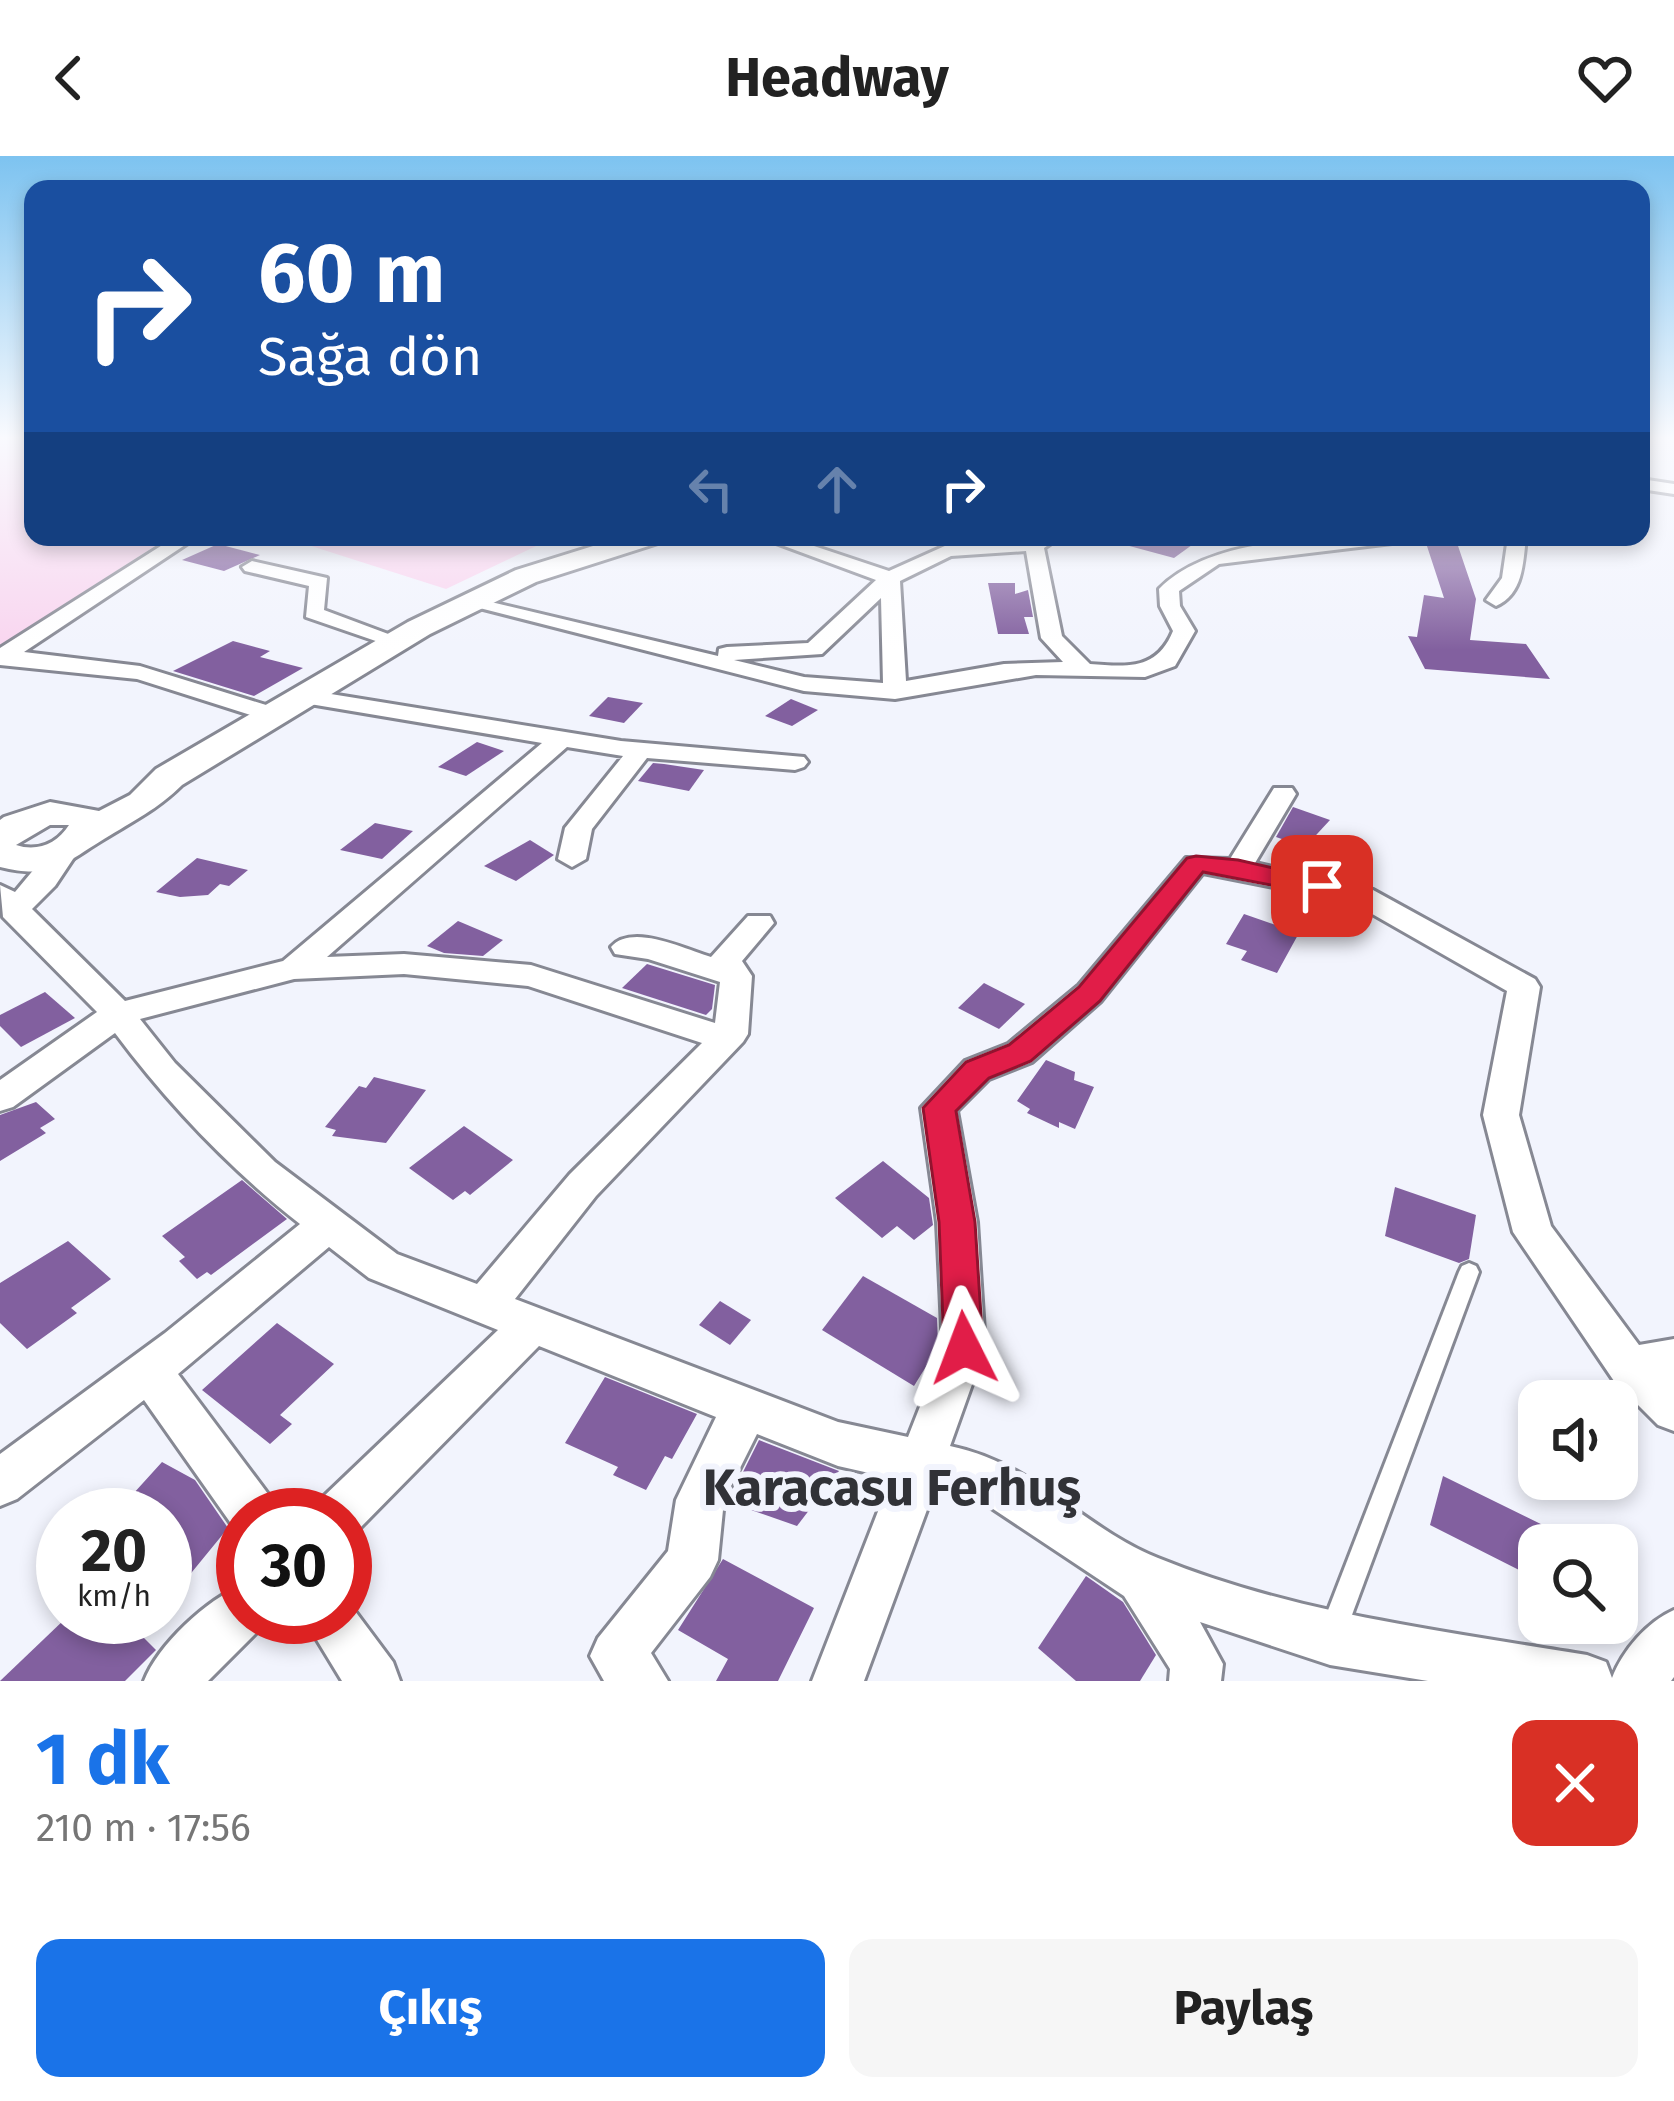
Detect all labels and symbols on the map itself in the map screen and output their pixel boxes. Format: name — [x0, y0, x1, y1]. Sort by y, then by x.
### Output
pin — [1271, 835, 1373, 937]
position arrow — [901, 1285, 1027, 1411]
district label: Karacasu Ferhuş — [703, 1457, 1081, 1519]
speed limit sign: 30 — [216, 1488, 372, 1644]

